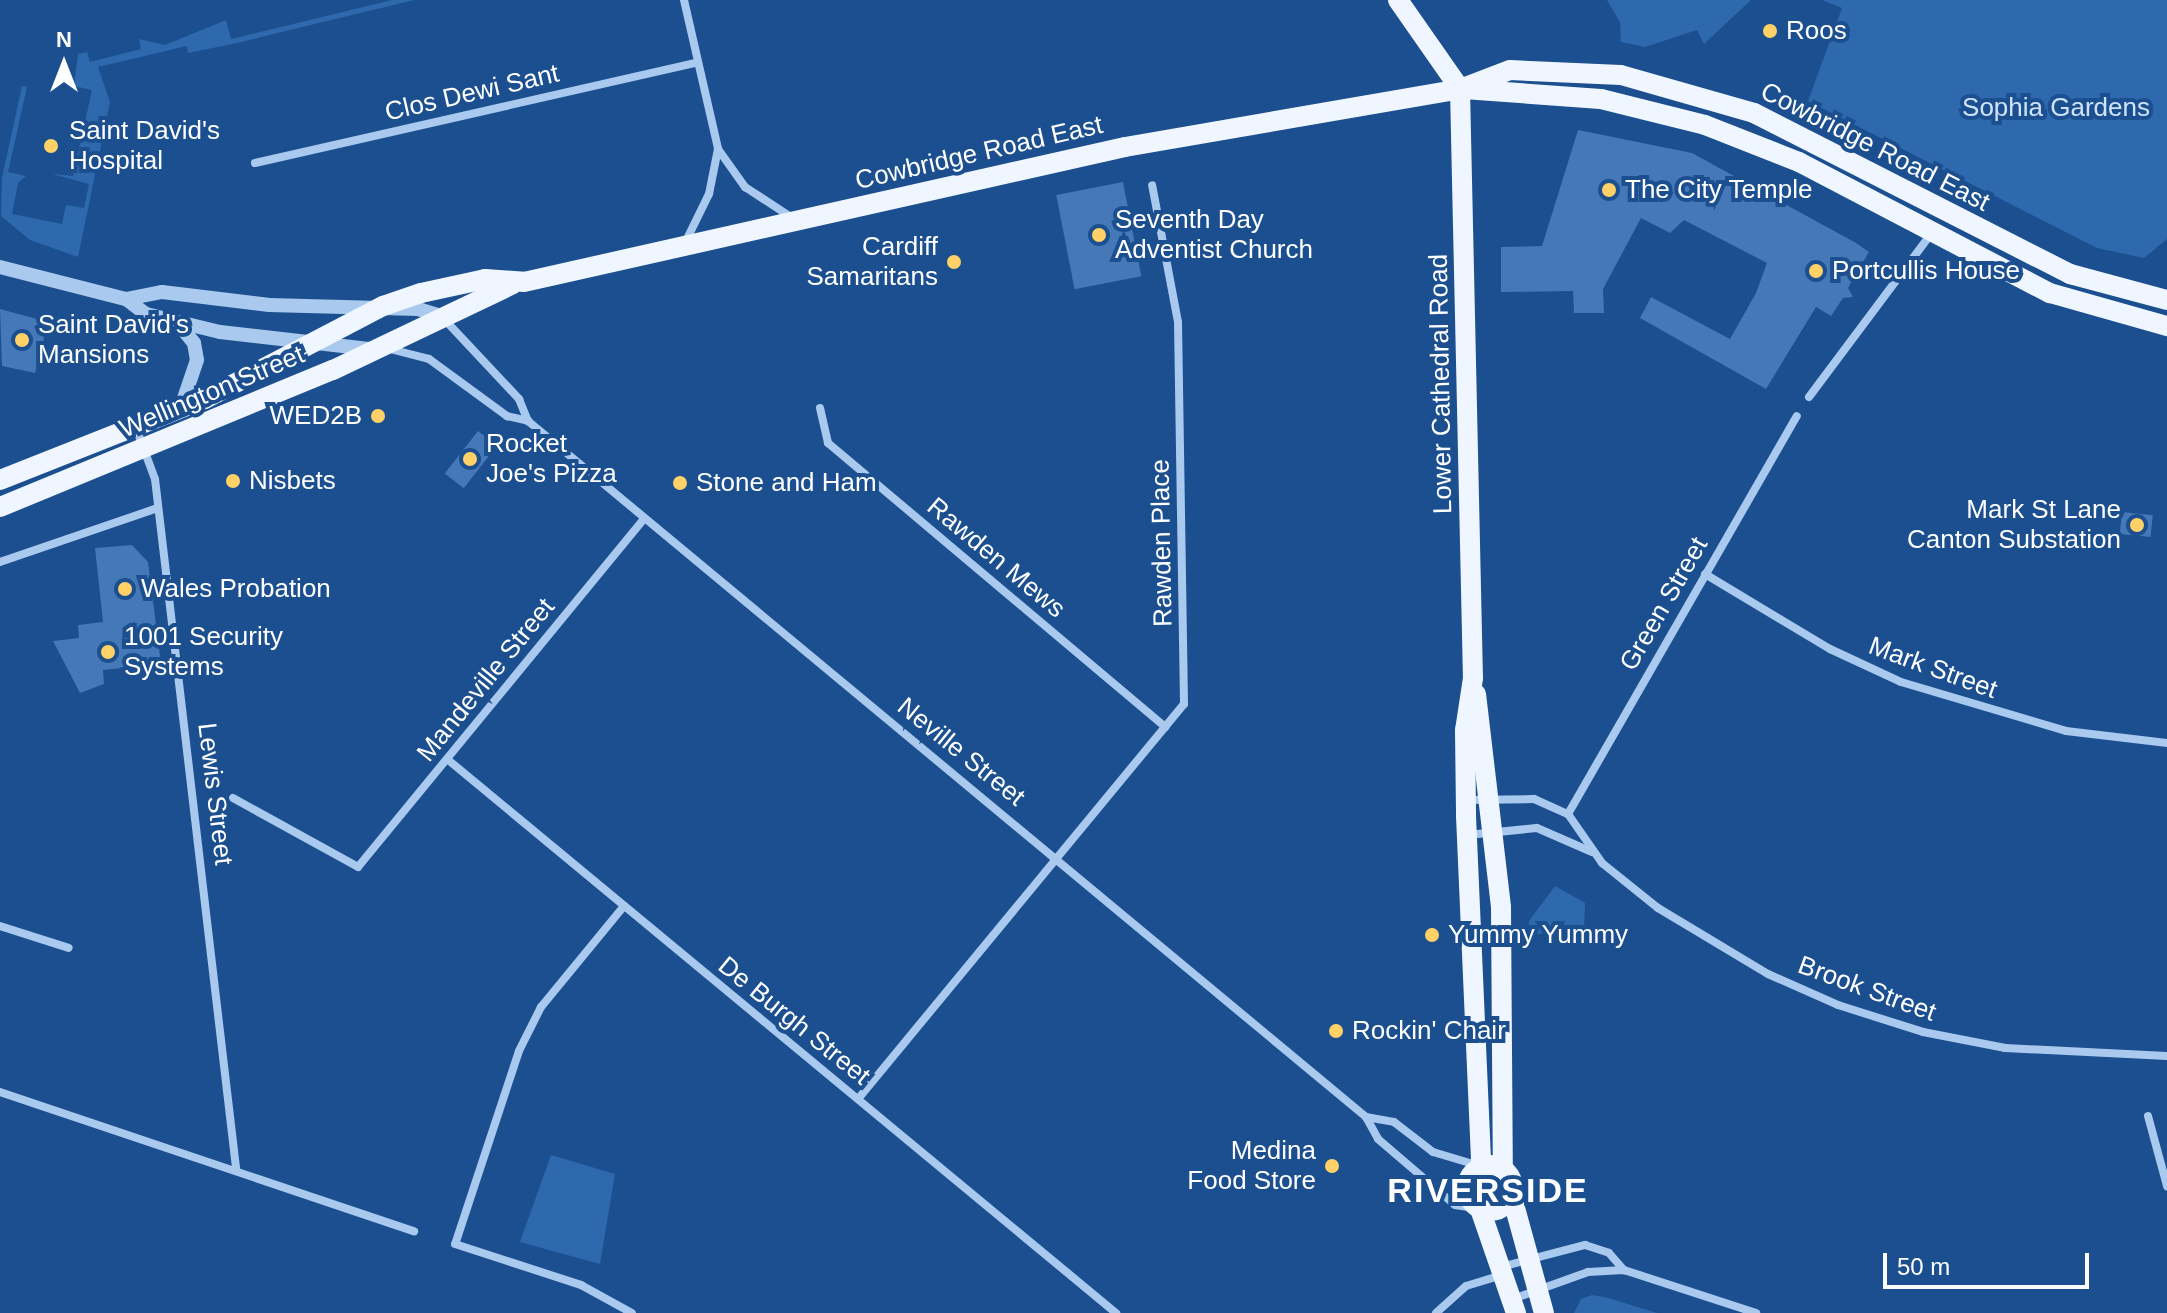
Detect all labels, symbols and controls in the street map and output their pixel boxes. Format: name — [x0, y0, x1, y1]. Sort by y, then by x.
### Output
place label: Roos — [1786, 15, 1847, 47]
marker: Roos — [1761, 22, 1779, 40]
north arrow — [24, 24, 104, 104]
text: N — [56, 27, 72, 52]
street label: Clos Dewi Sant — [382, 58, 562, 128]
street label: Cowbridge Road East — [1755, 76, 1995, 218]
park label: Sophia Gardens — [1962, 92, 2150, 124]
street label: Cowbridge Road East — [852, 109, 1106, 197]
place label: Saint David's Hospital — [69, 115, 220, 176]
marker: Saint David's Hospital — [40, 135, 62, 157]
place label: The City Temple — [1625, 174, 1813, 206]
marker: The City Temple — [1600, 181, 1618, 199]
place label: Seventh Day Adventist Church — [1115, 204, 1313, 266]
marker: Seventh Day Adventist Church — [1090, 226, 1108, 244]
place label: Cardiff Samaritans — [807, 231, 938, 292]
marker: Cardiff Samaritans — [945, 253, 963, 271]
street label: Lower Cathedral Road — [1423, 254, 1459, 514]
place label: Portcullis House — [1832, 255, 2020, 287]
marker: Portcullis House — [1807, 262, 1825, 280]
place label: Saint David's Mansions — [38, 309, 189, 370]
marker: Saint David's Mansions — [13, 331, 31, 349]
street label: Wellington Street — [115, 339, 309, 445]
place label: WED2B — [270, 400, 362, 432]
marker: WED2B — [369, 407, 387, 425]
place label: Rocket Joe's Pizza — [486, 428, 617, 490]
marker: Rocket Joe's Pizza — [461, 450, 479, 468]
street label: Rawden Place — [1145, 459, 1179, 627]
place label: Nisbets — [249, 465, 336, 497]
place label: Stone and Ham — [696, 467, 877, 499]
marker: Nisbets — [224, 472, 242, 490]
marker: Stone and Ham — [671, 474, 689, 492]
street label: Rawden Mews — [921, 491, 1071, 625]
place label: Mark St Lane Canton Substation — [1907, 494, 2121, 556]
marker: Mark St Lane Canton Substation — [2128, 516, 2146, 534]
street label: Green Street — [1613, 532, 1715, 676]
place label: Wales Probation — [141, 573, 331, 605]
marker: Wales Probation — [116, 580, 134, 598]
street label: Mandeville Street — [411, 592, 561, 768]
place label: 1001 Security Systems — [124, 621, 283, 682]
street label: Mark Street — [1865, 630, 2001, 706]
marker: 1001 Security Systems — [99, 643, 117, 661]
street label: Neville Street — [891, 691, 1031, 813]
street label: Lewis Street — [191, 721, 239, 867]
place label: Yummy Yummy — [1448, 919, 1629, 951]
marker: Yummy Yummy — [1423, 926, 1441, 944]
street label: De Burgh Street — [712, 950, 876, 1092]
street label: Brook Street — [1794, 950, 1940, 1028]
place label: Rockin' Chair — [1352, 1015, 1506, 1047]
marker: Rockin' Chair — [1327, 1022, 1345, 1040]
place label: Medina Food Store — [1187, 1135, 1316, 1196]
marker: Medina Food Store — [1323, 1157, 1341, 1175]
district label: RIVERSIDE — [1387, 1171, 1589, 1211]
scale bar — [1887, 1237, 2093, 1287]
text: 50 m — [1897, 1253, 1950, 1280]

